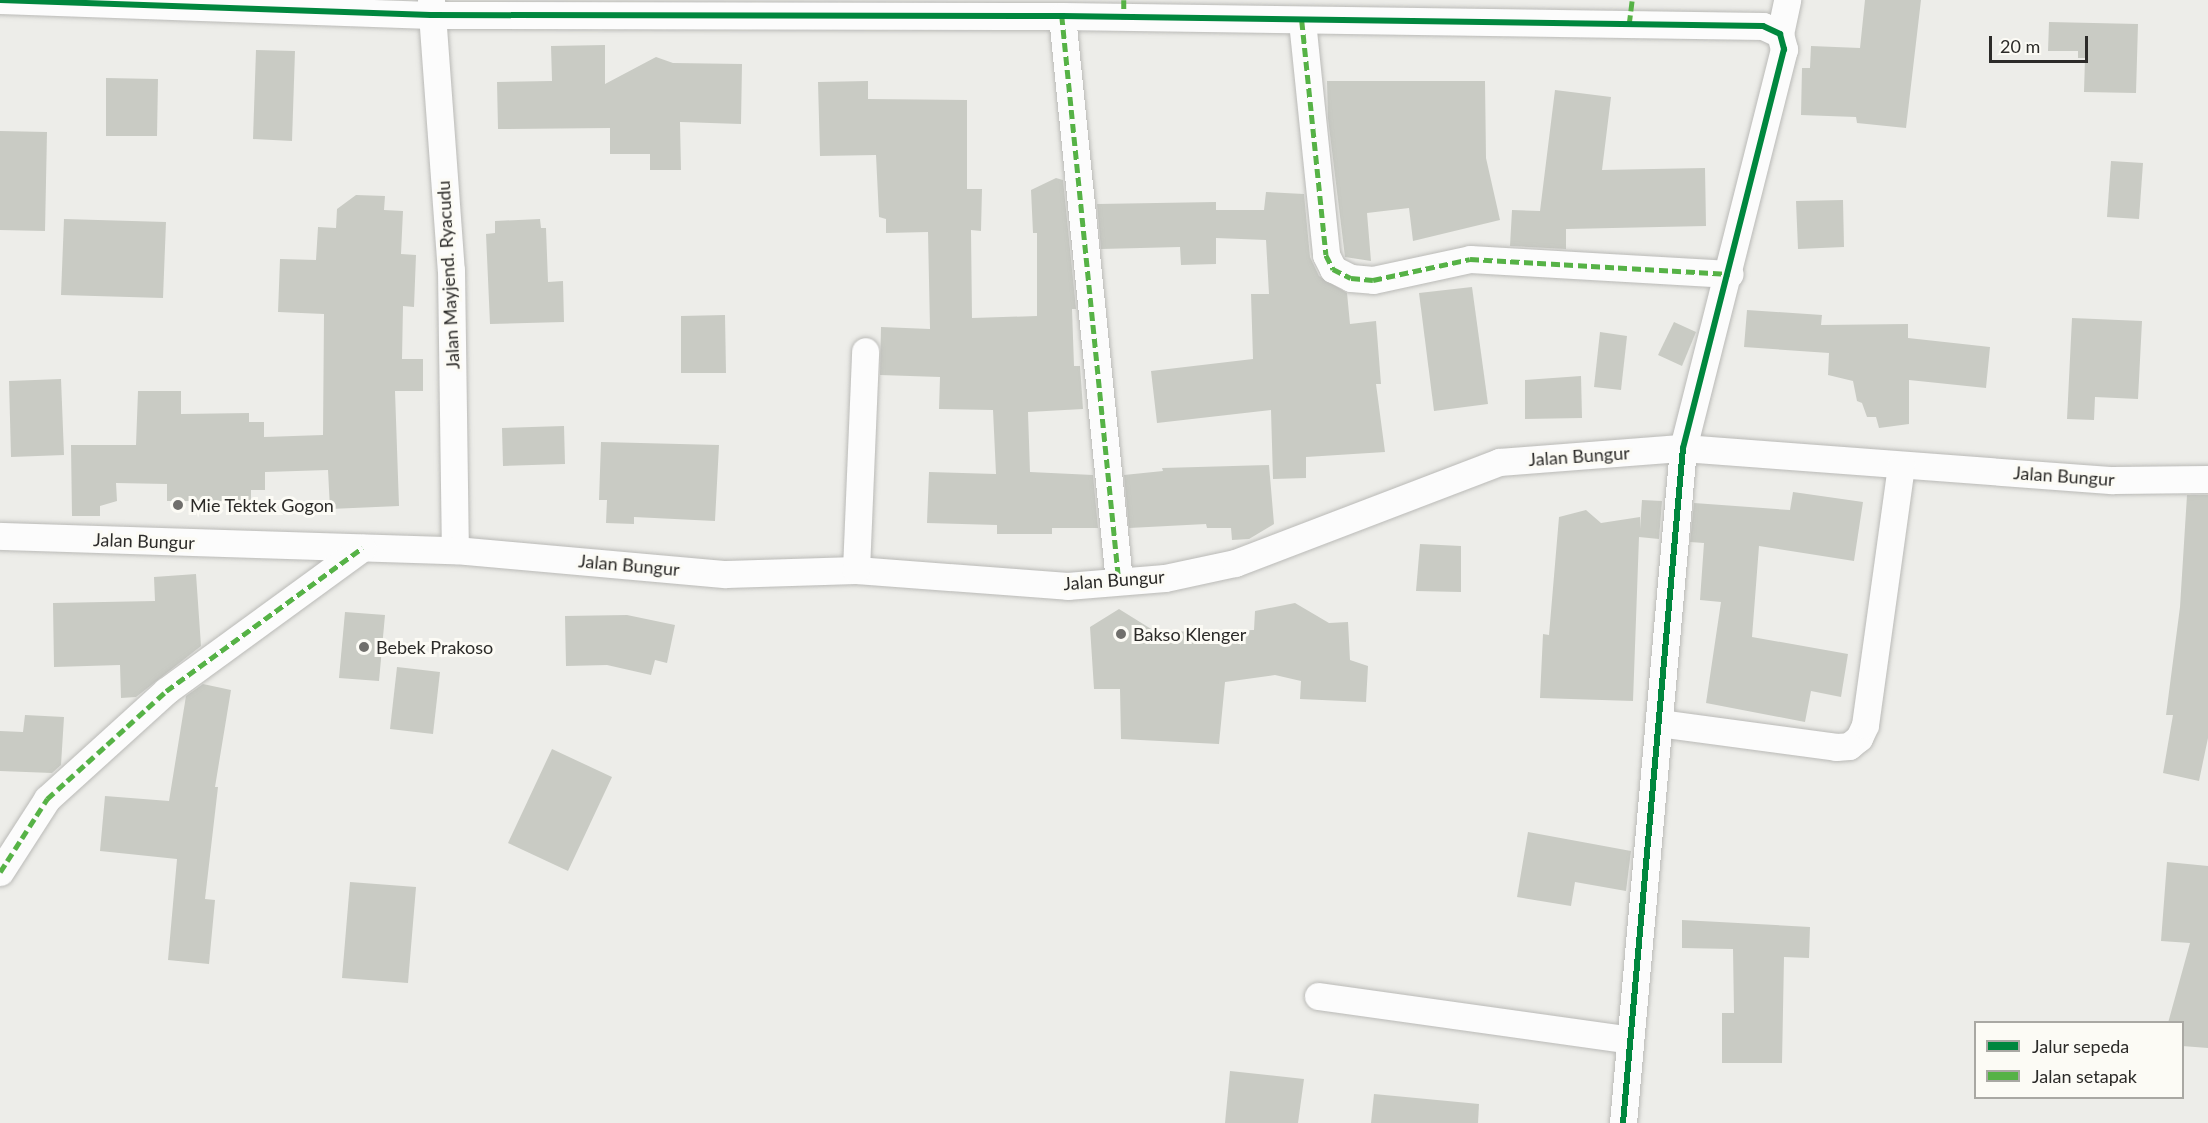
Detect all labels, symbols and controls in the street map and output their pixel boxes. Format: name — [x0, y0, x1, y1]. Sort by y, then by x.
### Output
scale bar — [1992, 24, 2091, 62]
text: 20 m — [2000, 35, 2040, 57]
street label: Jalan Mayjend. Ryacudu — [432, 180, 464, 370]
street label: Jalan Bungur — [1528, 442, 1630, 470]
street label: Jalan Bungur — [2013, 462, 2115, 490]
place label: Mie Tektek Gogon — [190, 494, 334, 516]
marker: Mie Tektek Gogon — [171, 498, 185, 512]
street label: Jalan Bungur — [93, 528, 195, 554]
street label: Jalan Bungur — [577, 550, 681, 580]
street label: Jalan Bungur — [1063, 566, 1165, 594]
place label: Bakso Klenger — [1133, 623, 1246, 645]
marker: Bakso Klenger — [1114, 627, 1128, 641]
place label: Bebek Prakoso — [376, 636, 493, 658]
marker: Bebek Prakoso — [357, 640, 371, 654]
legend — [1974, 1021, 2184, 1099]
text: Jalur sepeda — [2032, 1035, 2129, 1057]
text: Jalan setapak — [2032, 1065, 2137, 1087]

